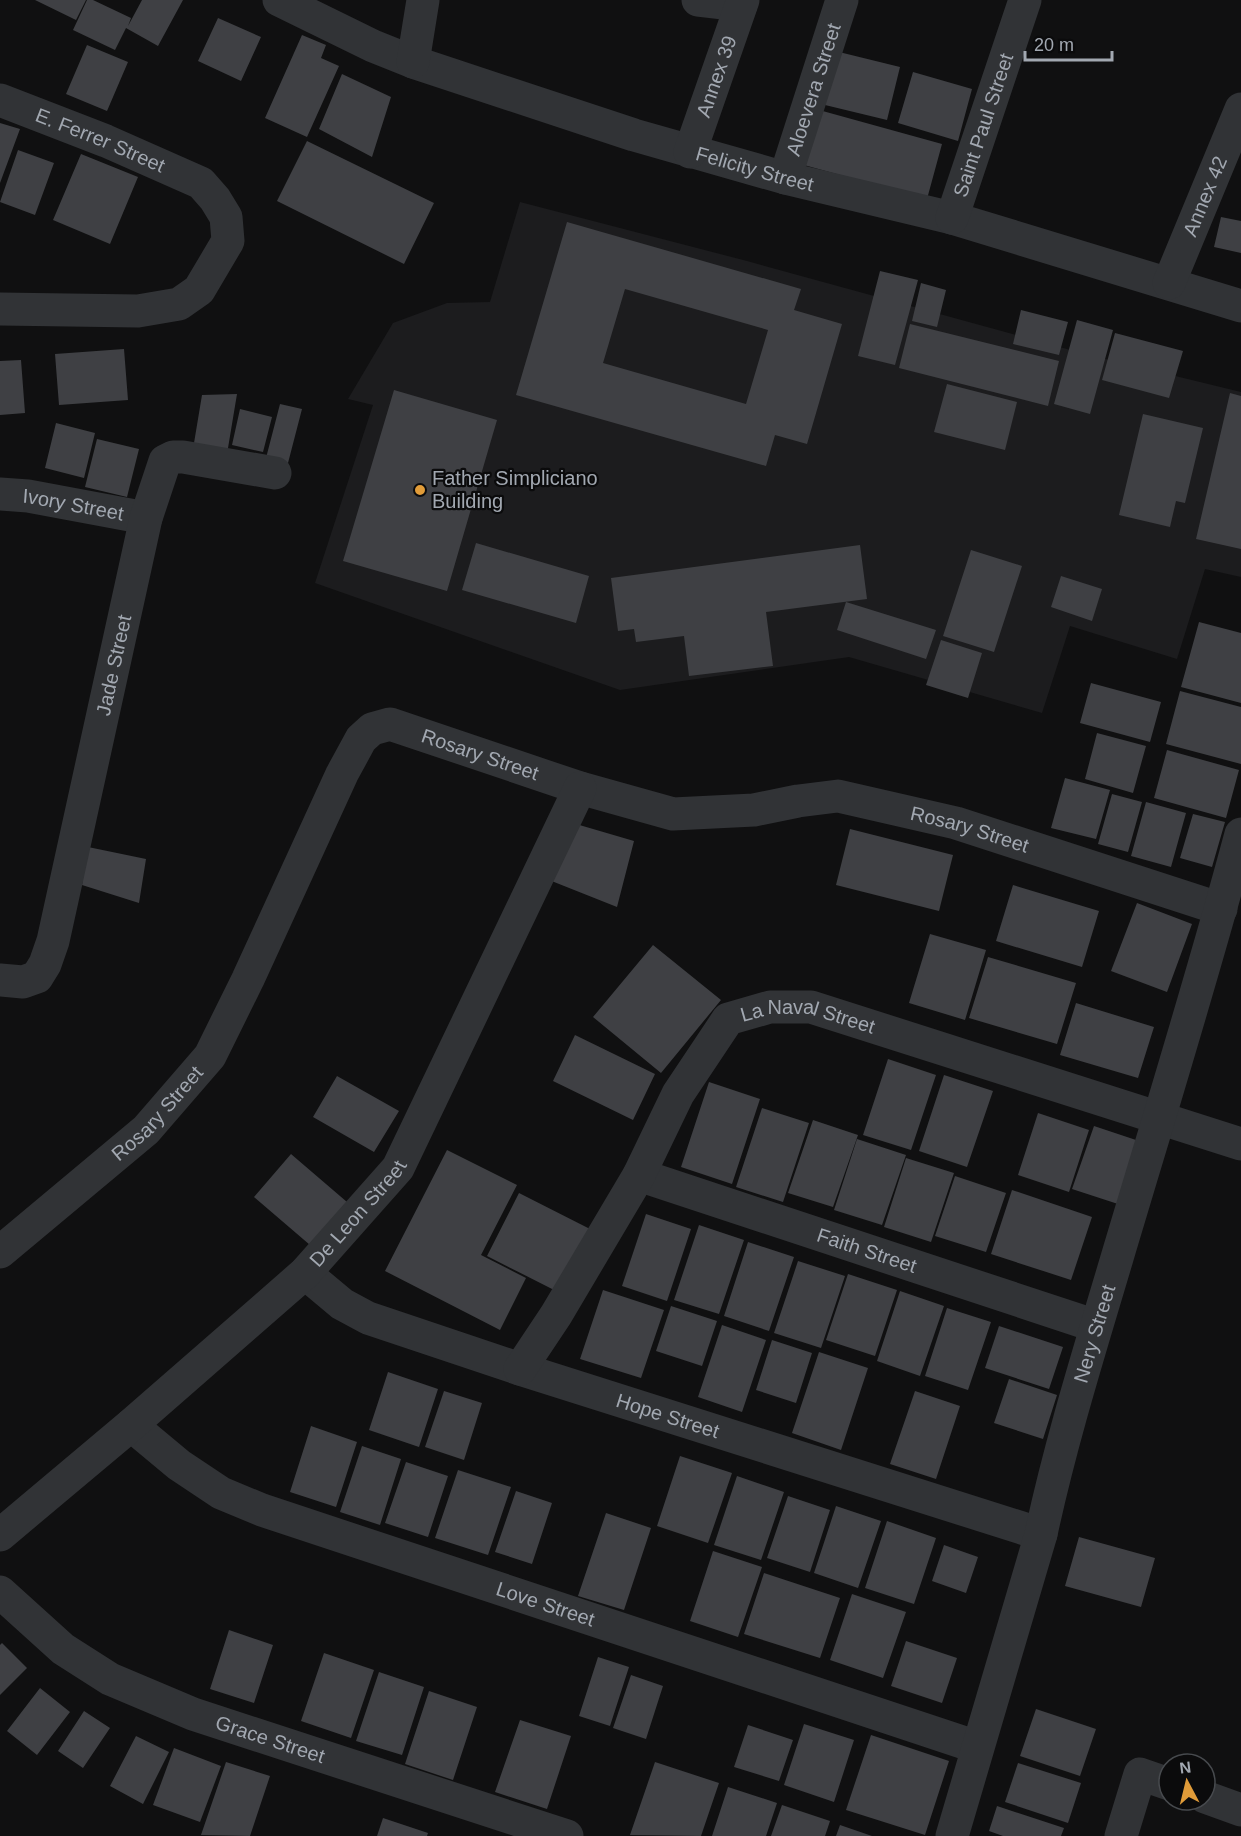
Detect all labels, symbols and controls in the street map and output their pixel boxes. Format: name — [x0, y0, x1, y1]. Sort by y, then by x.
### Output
street label: Aloevera Street — [782, 20, 845, 158]
scale bar — [1025, 24, 1112, 62]
street label: Annex 39 — [692, 33, 741, 120]
text: 20 m — [1034, 35, 1074, 55]
street label: Saint Paul Street — [949, 50, 1018, 200]
street label: E. Ferrer Street — [32, 104, 169, 177]
street label: Felicity Street — [693, 142, 816, 196]
street label: Annex 42 — [1179, 153, 1231, 239]
place label: Father Simpliciano Building — [432, 467, 598, 512]
marker: Father Simpliciano Building — [413, 483, 427, 497]
street label: Ivory Street — [22, 485, 126, 525]
street label: Jade Street — [92, 612, 135, 717]
street label: Rosary Street — [419, 724, 542, 784]
street label: Rosary Street — [908, 802, 1032, 857]
street label: La Naval Street — [738, 996, 878, 1038]
street label: Rosary Street — [107, 1061, 208, 1165]
street label: De Leon Street — [305, 1157, 411, 1271]
street label: Faith Street — [814, 1224, 920, 1277]
street label: Nery Street — [1070, 1282, 1120, 1385]
street label: Hope Street — [613, 1389, 722, 1442]
street label: Love Street — [493, 1577, 598, 1631]
street label: Grace Street — [213, 1711, 328, 1767]
north arrow — [1157, 1752, 1217, 1812]
text: N — [1178, 1758, 1192, 1777]

